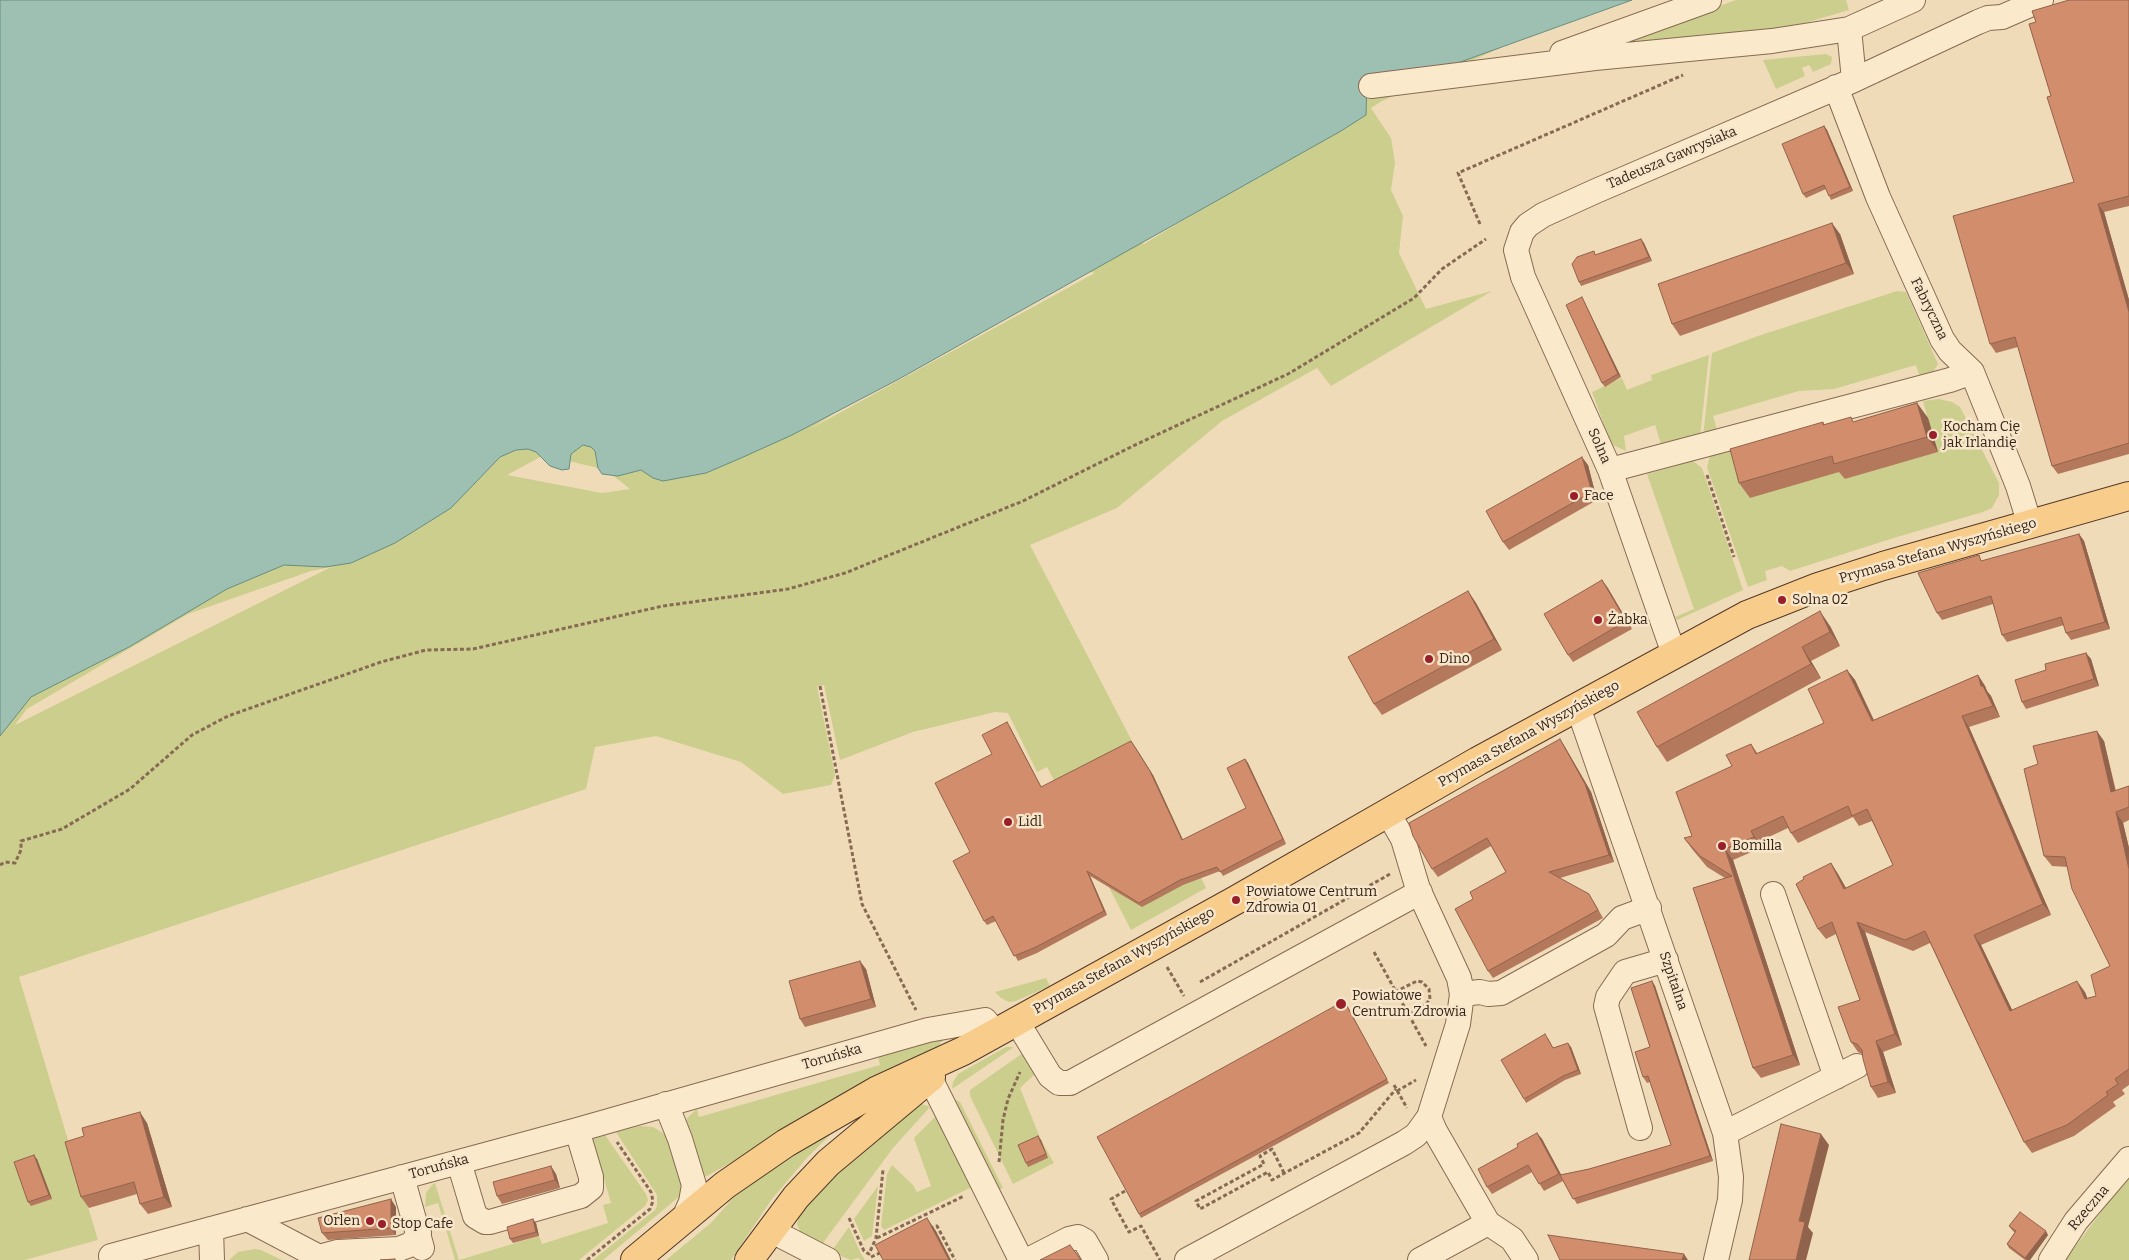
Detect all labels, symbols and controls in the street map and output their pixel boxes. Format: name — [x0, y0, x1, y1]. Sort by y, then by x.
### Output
street label: Tadeusza Gawrysiaka — [1605, 123, 1739, 193]
street label: Fabryczna — [1907, 275, 1951, 343]
place label: Kocham Cię jak Irlandię — [1943, 419, 2020, 452]
street label: Solna — [1584, 426, 1614, 466]
marker: Kocham Cię jak Irlandię — [1927, 429, 1939, 441]
place label: Face — [1584, 488, 1614, 504]
marker: Face — [1568, 490, 1580, 502]
street label: Prymasa Stefana Wyszyńskiego — [1837, 515, 2039, 587]
place label: Solna 02 — [1792, 592, 1848, 608]
marker: Solna 02 — [1776, 594, 1788, 606]
place label: Żabka — [1608, 612, 1648, 628]
marker: Żabka — [1592, 614, 1604, 626]
place label: Dino — [1439, 651, 1470, 667]
marker: Dino — [1423, 653, 1435, 665]
street label: Prymasa Stefana Wyszyńskiego — [1436, 677, 1622, 791]
place label: Lidl — [1018, 814, 1042, 830]
marker: Lidl — [1002, 816, 1014, 828]
place label: Bomilla — [1732, 838, 1782, 854]
marker: Bomilla — [1716, 840, 1728, 852]
place label: Powiatowe Centrum Zdrowia 01 — [1246, 884, 1377, 916]
marker: Powiatowe Centrum Zdrowia 01 — [1230, 894, 1242, 906]
street label: Prymasa Stefana Wyszyńskiego — [1031, 904, 1217, 1018]
street label: Szpitalna — [1655, 950, 1691, 1012]
place label: Powiatowe Centrum Zdrowia — [1352, 988, 1466, 1020]
marker: Powiatowe Centrum Zdrowia — [1334, 997, 1348, 1011]
street label: Toruńska — [800, 1041, 864, 1073]
street label: Toruńska — [407, 1151, 471, 1183]
street label: Rzeczna — [2065, 1182, 2113, 1234]
place label: Orlen — [323, 1213, 360, 1229]
marker: Orlen — [364, 1215, 376, 1227]
place label: Stop Cafe — [392, 1216, 453, 1232]
marker: Stop Cafe — [376, 1218, 388, 1230]

